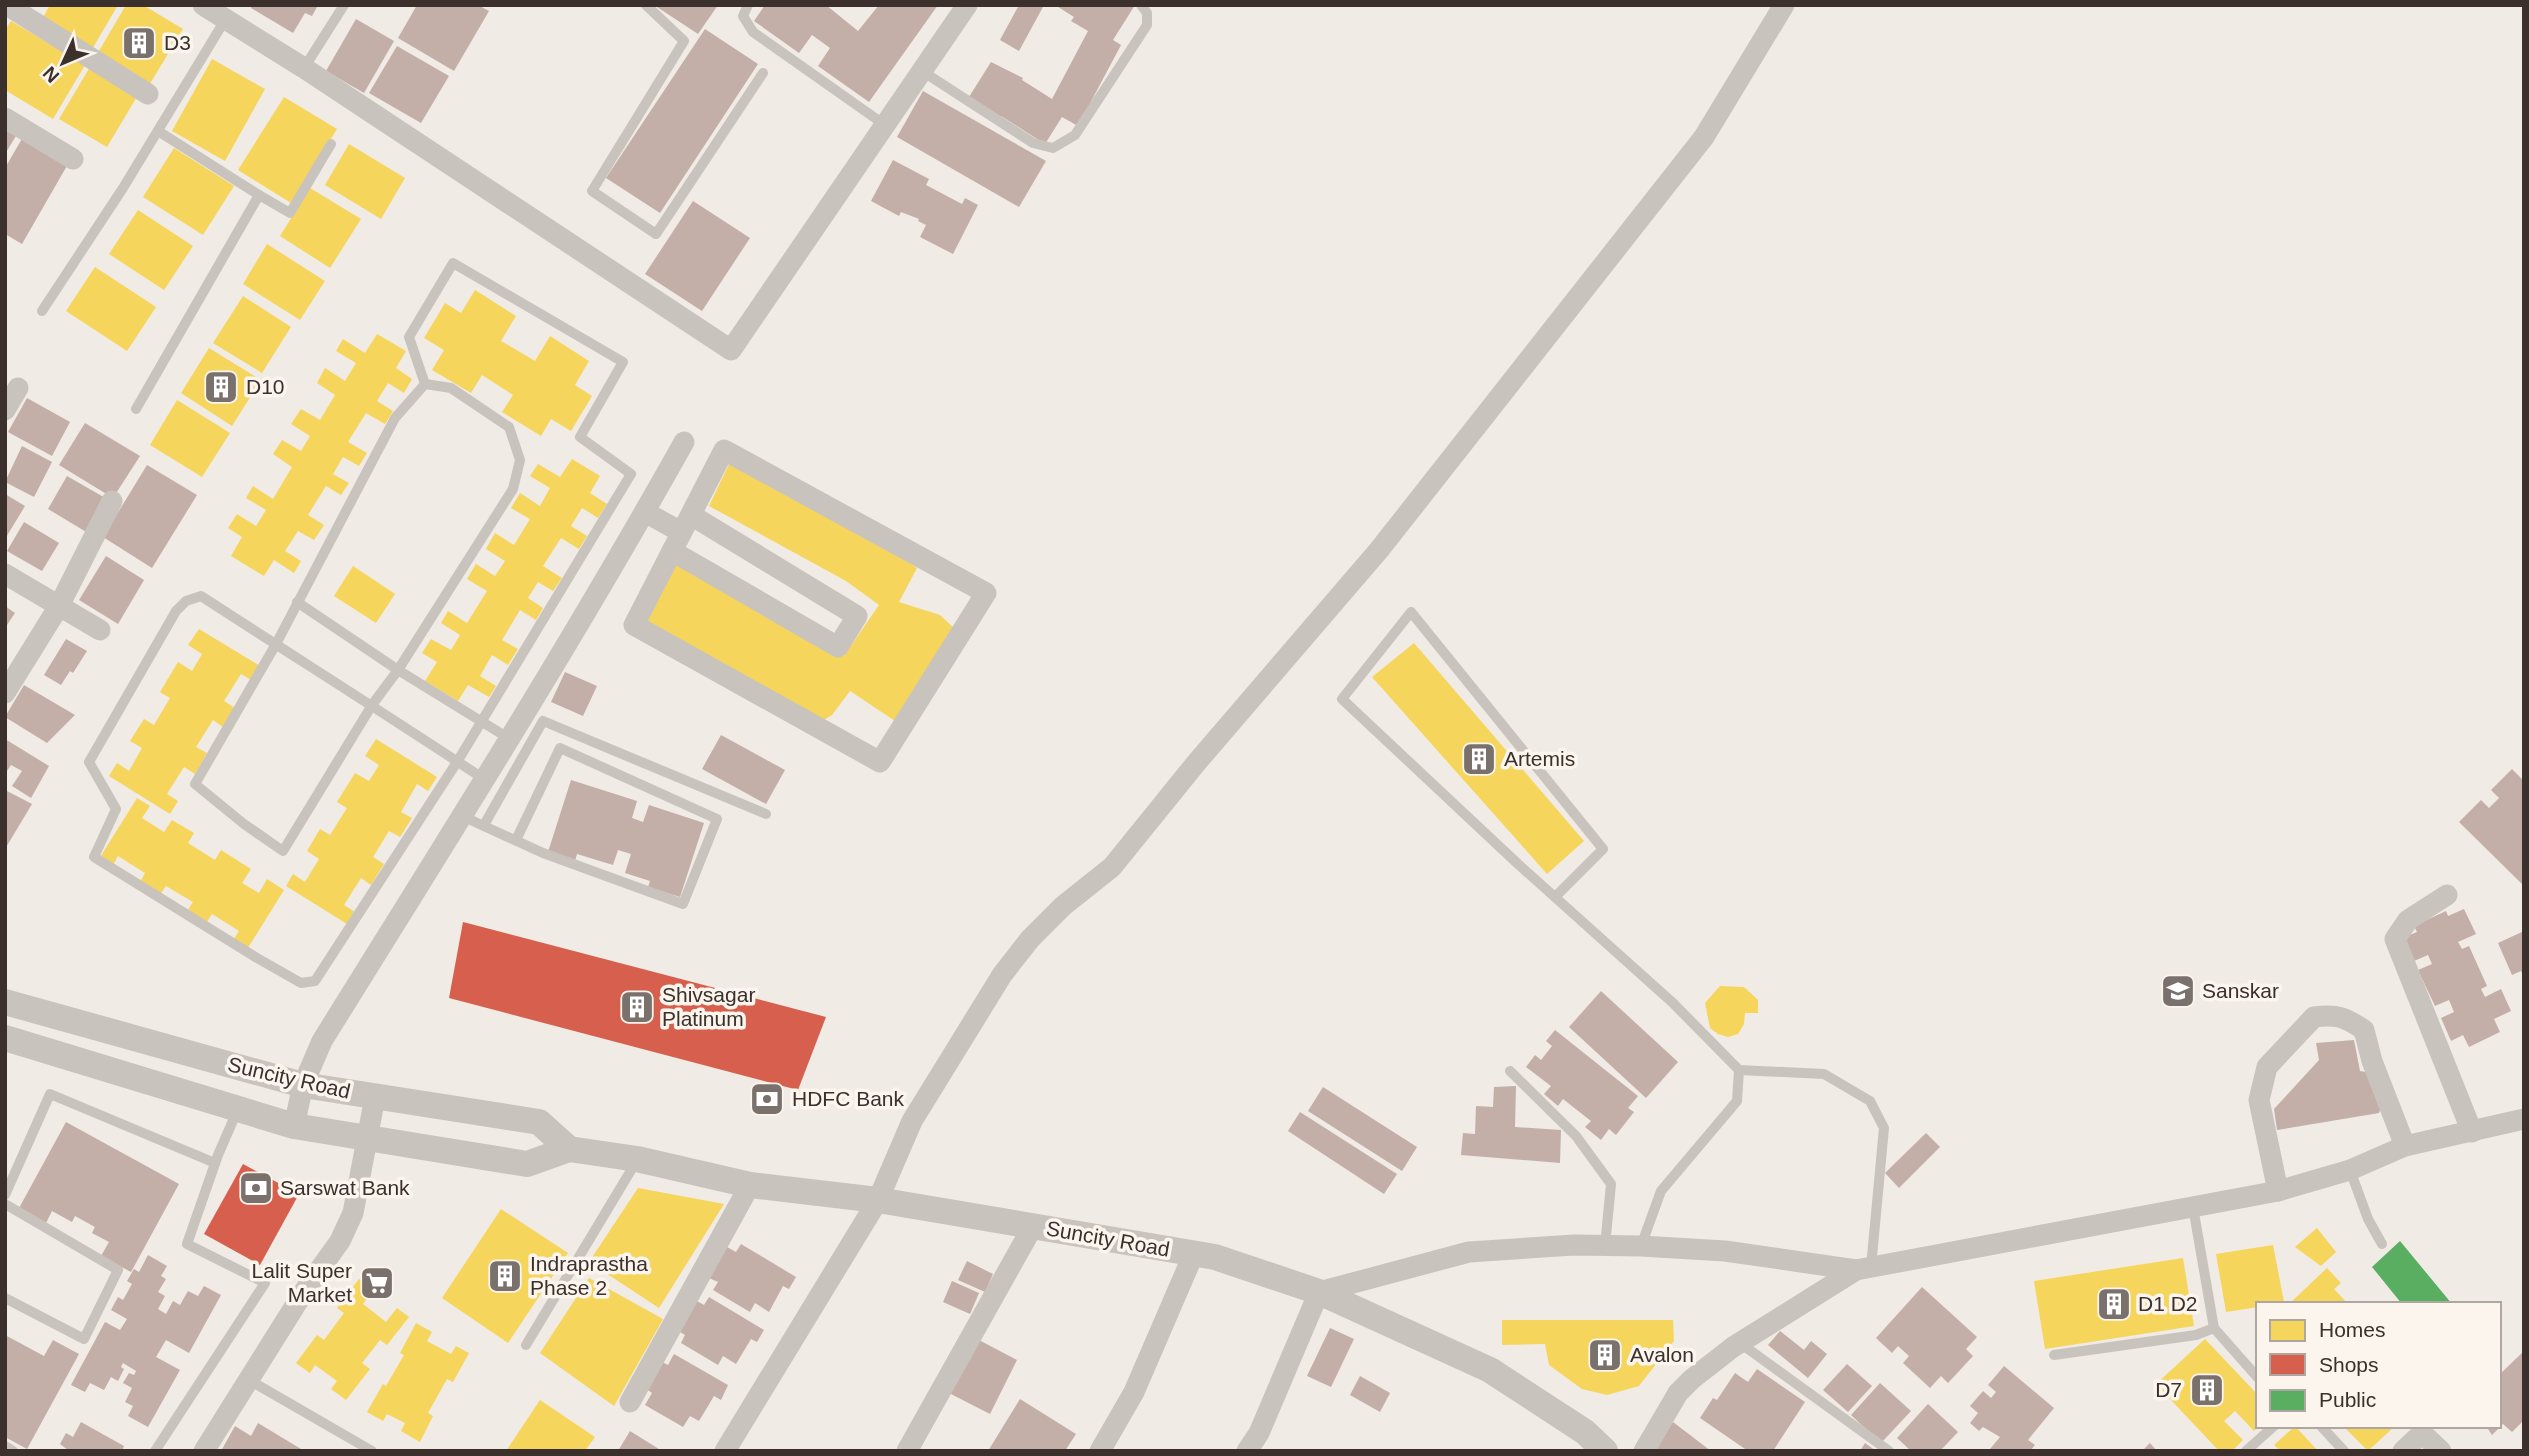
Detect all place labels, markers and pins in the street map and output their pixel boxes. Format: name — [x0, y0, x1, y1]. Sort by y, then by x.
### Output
building icon: D3 — [120, 24, 158, 62]
place label: D3 — [164, 31, 191, 54]
building icon: D10 — [202, 368, 240, 406]
place label: D10 — [246, 375, 285, 398]
building icon: Artemis — [1460, 740, 1498, 778]
place label: Artemis — [1504, 747, 1575, 770]
school or university icon: Sanskar — [2159, 972, 2197, 1010]
place label: Sanskar — [2202, 979, 2279, 1002]
place label: Shivsagar Platinum — [662, 983, 755, 1030]
building icon: Shivsagar Platinum — [618, 988, 656, 1026]
bank icon: HDFC Bank — [748, 1080, 786, 1118]
place label: HDFC Bank — [792, 1087, 905, 1110]
bank icon: Sarswat Bank — [237, 1169, 275, 1207]
place label: Sarswat Bank — [280, 1176, 410, 1199]
place label: Indraprastha Phase 2 — [530, 1252, 648, 1299]
building icon: Indraprastha Phase 2 — [486, 1257, 524, 1295]
place label: Lalit Super Market — [252, 1259, 352, 1306]
supermarket icon: Lalit Super Market — [358, 1264, 396, 1302]
building icon: D1 D2 — [2095, 1285, 2133, 1323]
place label: D1 D2 — [2138, 1292, 2198, 1315]
building icon: Avalon — [1586, 1336, 1624, 1374]
place label: Avalon — [1630, 1343, 1694, 1366]
building icon: D7 — [2188, 1371, 2226, 1409]
place label: D7 — [2155, 1378, 2182, 1401]

